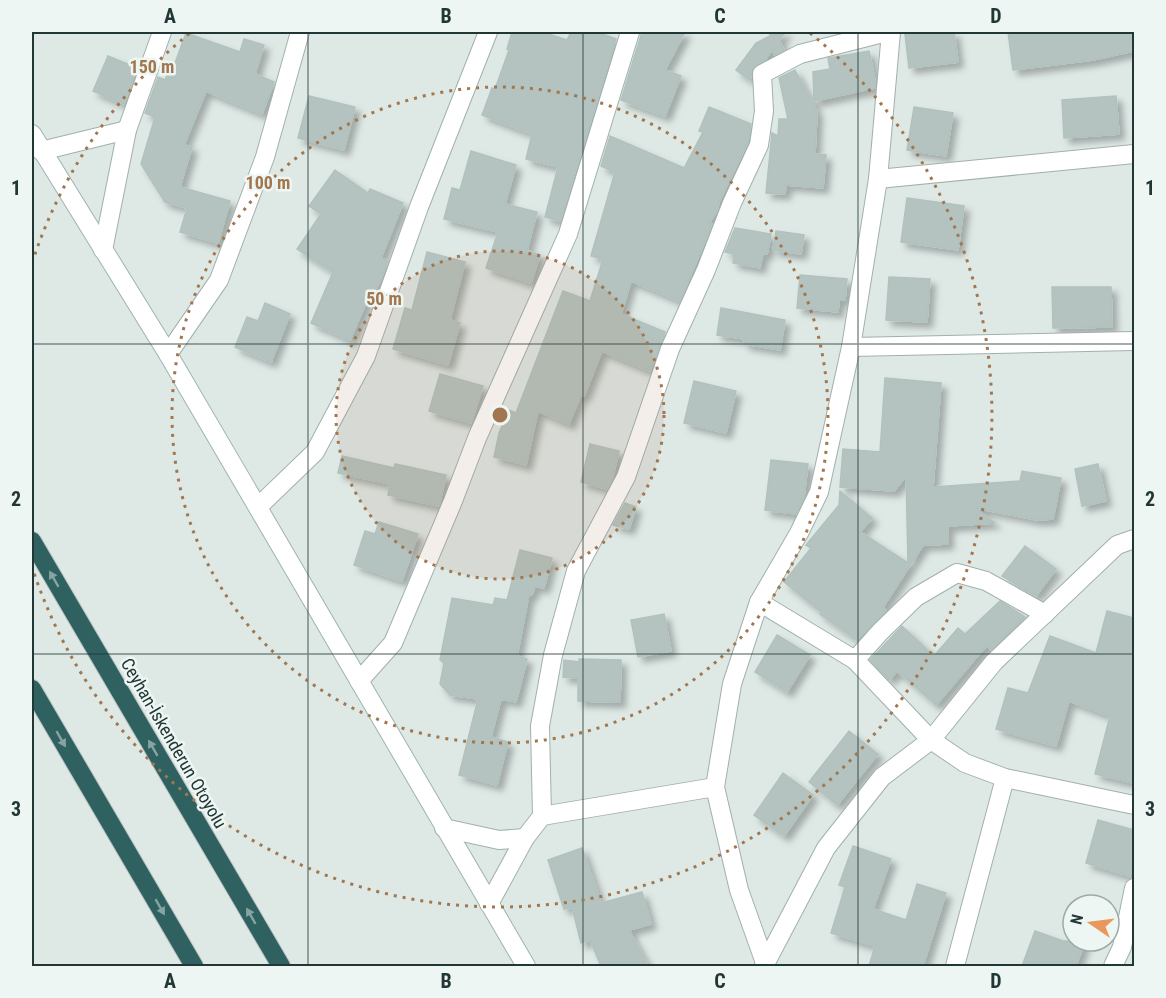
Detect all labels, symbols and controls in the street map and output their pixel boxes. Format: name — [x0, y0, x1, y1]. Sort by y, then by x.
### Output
text: A — [164, 4, 176, 28]
text: B — [440, 4, 452, 28]
text: C — [714, 4, 726, 28]
text: D — [990, 4, 1002, 28]
text: 150 m — [130, 56, 174, 77]
text: 100 m — [246, 172, 290, 193]
text: 1 — [11, 176, 21, 200]
text: 1 — [1145, 176, 1155, 200]
text: 50 m — [366, 288, 402, 309]
centre of rings — [490, 405, 510, 425]
text: 2 — [11, 487, 21, 511]
text: 2 — [1145, 487, 1155, 511]
one-way arrow — [49, 571, 59, 588]
street label: Ceyhan-İskenderun Otoyolu — [117, 654, 231, 832]
one-way arrow — [56, 731, 66, 748]
one-way arrow — [147, 740, 158, 756]
text: 3 — [11, 797, 21, 821]
text: 3 — [1145, 797, 1155, 821]
north arrow — [1061, 893, 1121, 953]
one-way arrow — [154, 899, 164, 916]
one-way arrow — [246, 907, 256, 924]
text: N — [1067, 912, 1087, 927]
text: A — [164, 969, 176, 993]
text: B — [440, 969, 452, 993]
text: C — [714, 969, 726, 993]
text: D — [990, 969, 1002, 993]

